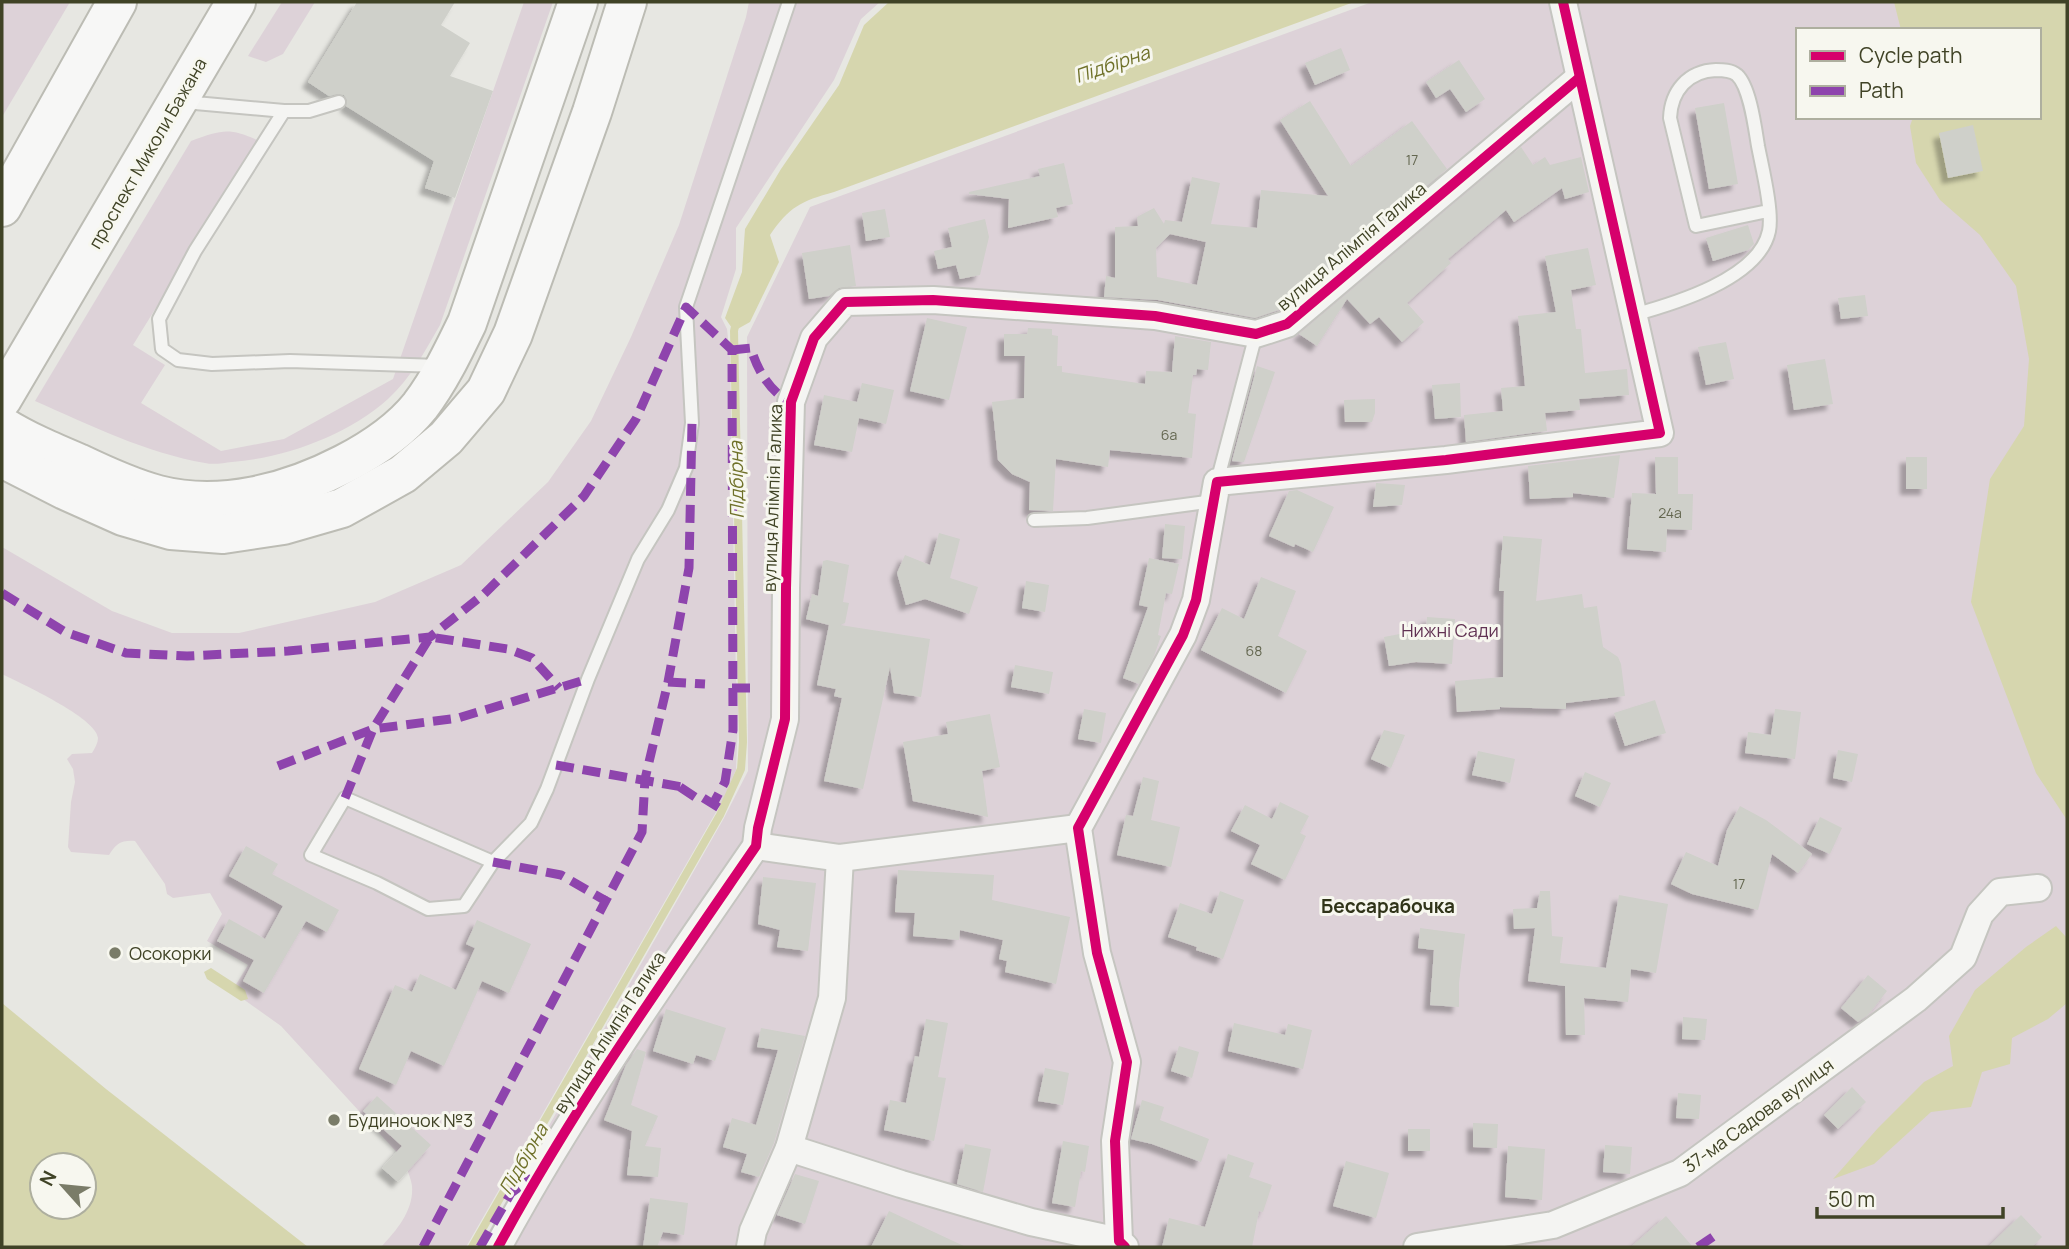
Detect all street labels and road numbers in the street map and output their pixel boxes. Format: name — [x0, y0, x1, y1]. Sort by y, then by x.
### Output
street label: проспект Миколи Бажана — [82, 53, 212, 253]
street label: вулиця Алімпія Галика — [1271, 176, 1431, 316]
street label: вулиця Алімпія Галика — [757, 404, 787, 592]
street label: вулиця Алімпія Галика — [548, 947, 670, 1117]
street label: 37-ма Садова вулиця — [1678, 1052, 1838, 1178]

